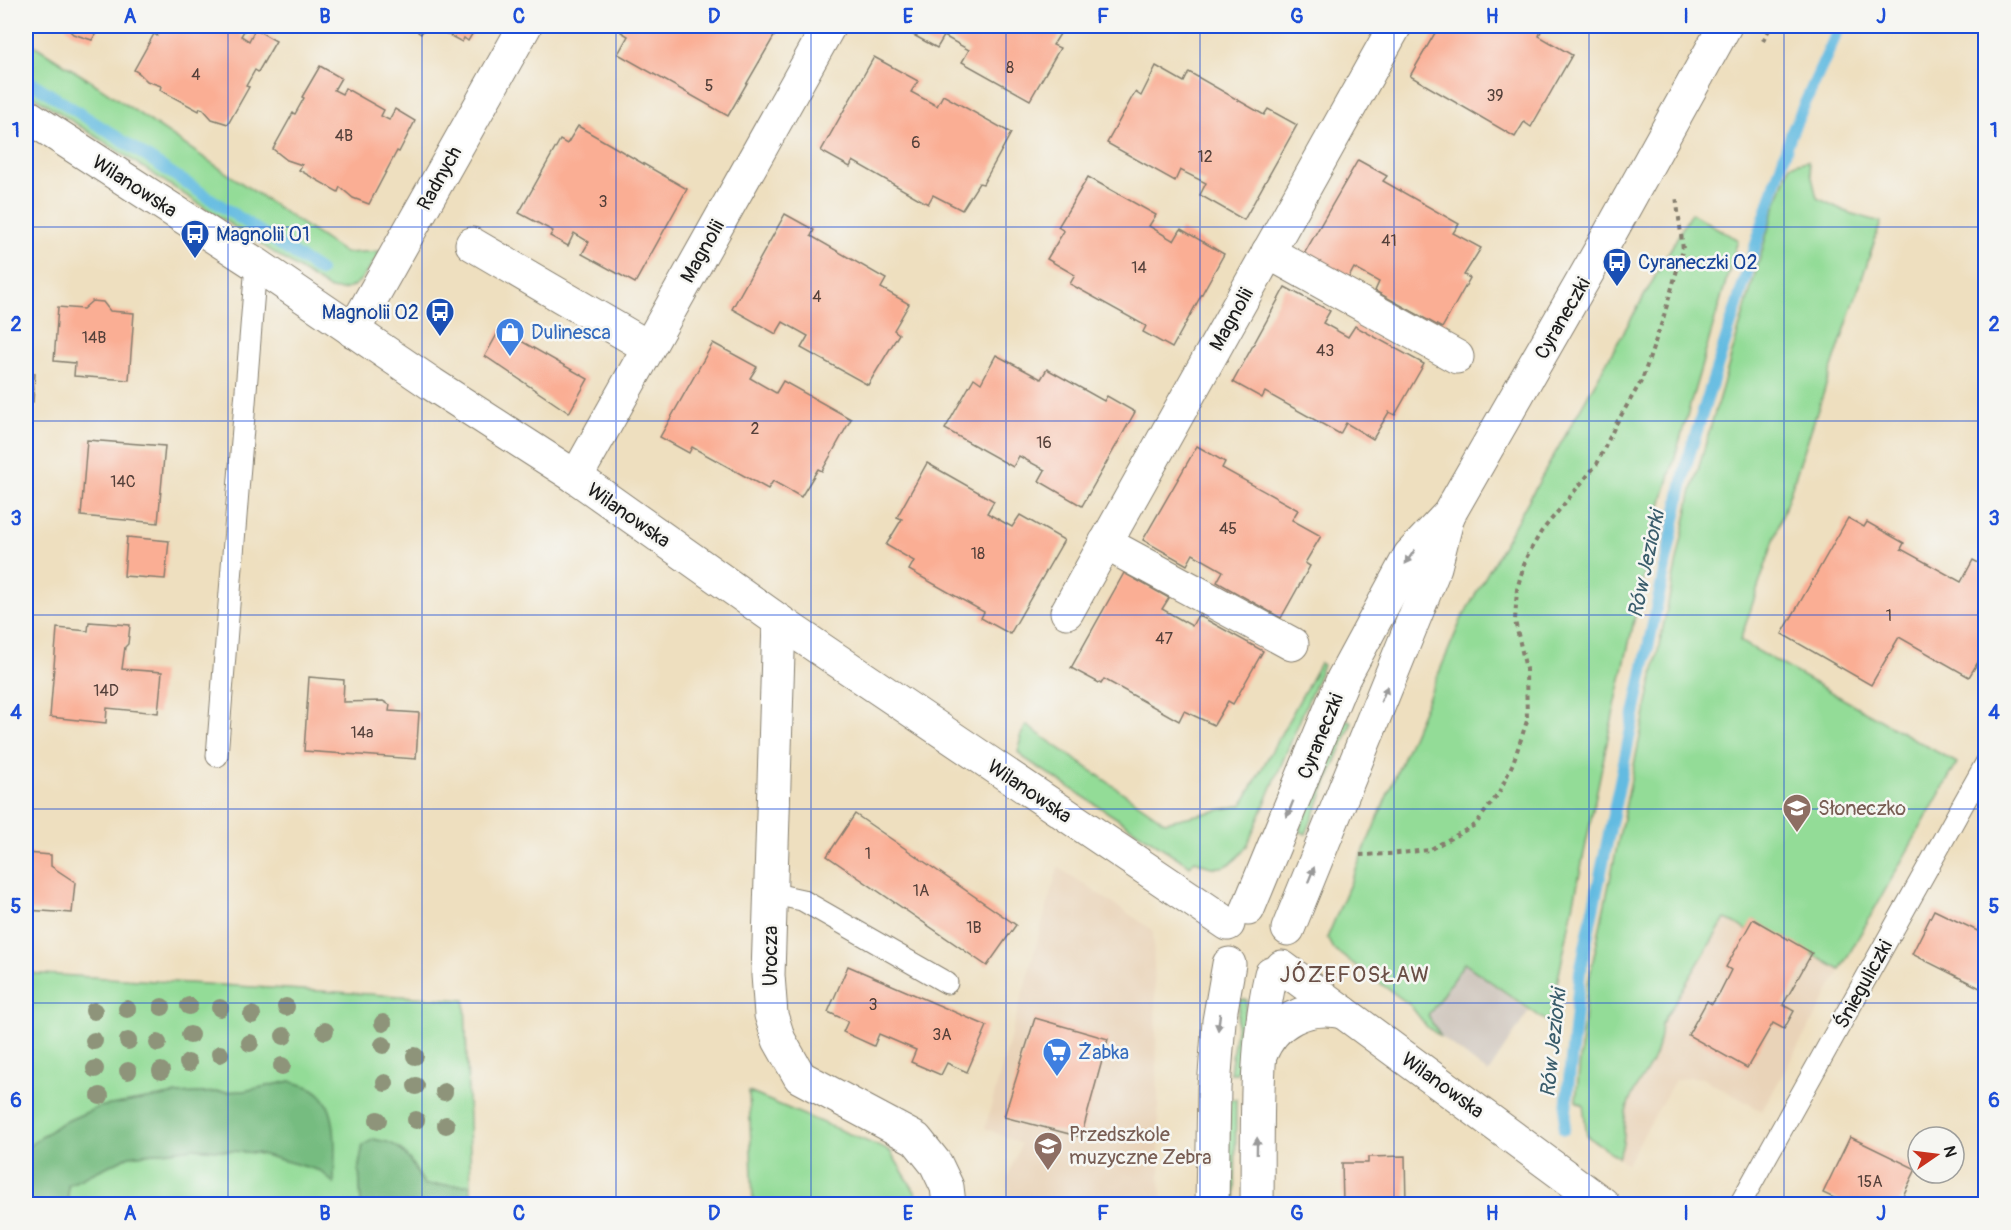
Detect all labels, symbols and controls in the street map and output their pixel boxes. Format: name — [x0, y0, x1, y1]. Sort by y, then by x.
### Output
text: A — [124, 4, 137, 29]
text: B — [319, 4, 331, 29]
text: C — [513, 4, 525, 29]
text: D — [708, 4, 721, 29]
text: E — [903, 4, 914, 29]
text: F — [1097, 4, 1109, 29]
text: G — [1290, 4, 1304, 29]
text: H — [1486, 4, 1499, 29]
text: I — [1683, 4, 1689, 29]
text: J — [1876, 4, 1886, 29]
house number: 8 — [1006, 58, 1014, 78]
house number: 4 — [191, 65, 201, 85]
house number: 5 — [705, 76, 713, 96]
house number: 39 — [1486, 86, 1504, 106]
text: 1 — [12, 118, 20, 143]
text: 1 — [1990, 118, 1998, 143]
house number: 4B — [335, 126, 353, 146]
house number: 6 — [911, 133, 921, 153]
street label: Radnych — [412, 142, 467, 215]
house number: 12 — [1197, 147, 1213, 167]
street label: Wilanowska — [87, 150, 182, 223]
house number: 3 — [599, 192, 608, 212]
street label: Magnolii — [675, 215, 730, 287]
bus stop icon: Magnolii 01 — [179, 218, 211, 260]
place label: Magnolii 01 — [216, 222, 310, 247]
house number: 41 — [1381, 231, 1397, 251]
bus stop icon: Cyraneczki 02 — [1601, 246, 1633, 288]
place label: Cyraneczki 02 — [1638, 250, 1758, 275]
house number: 14 — [1131, 258, 1147, 278]
street label: Cyraneczki — [1529, 273, 1596, 364]
street label: Magnolii — [1204, 283, 1259, 355]
house number: 4 — [812, 287, 822, 307]
bus stop icon: Magnolii 02 — [424, 296, 456, 338]
place label: Magnolii 02 — [322, 300, 419, 325]
text: 2 — [10, 312, 22, 337]
text: 2 — [1988, 312, 2000, 337]
shop icon: Dulinesca — [494, 316, 526, 358]
place label: Dulinesca — [531, 320, 611, 345]
house number: 14B — [82, 328, 106, 348]
house number: 43 — [1316, 341, 1334, 361]
house number: 2 — [751, 419, 760, 439]
house number: 16 — [1036, 433, 1052, 453]
house number: 14C — [110, 472, 136, 492]
street label: Wilanowska — [582, 478, 675, 553]
water label: Rów Jeziorki — [1622, 505, 1672, 620]
text: 3 — [10, 506, 22, 531]
text: 3 — [1988, 506, 2000, 531]
house number: 45 — [1219, 519, 1237, 539]
house number: 18 — [971, 544, 985, 564]
one-way arrow — [1404, 549, 1416, 565]
house number: 1 — [1886, 606, 1892, 626]
house number: 47 — [1155, 629, 1173, 649]
house number: 14D — [93, 681, 119, 701]
one-way arrow — [1380, 685, 1389, 703]
street label: Cyraneczki — [1292, 690, 1349, 783]
text: 4 — [10, 700, 22, 725]
text: 4 — [1988, 700, 2000, 725]
house number: 14a — [351, 723, 373, 743]
street label: Wilanowska — [983, 754, 1077, 829]
school or university icon: Słoneczko — [1781, 792, 1813, 834]
place label: Słoneczko — [1818, 796, 1906, 821]
one-way arrow — [1285, 800, 1295, 818]
house number: 1 — [865, 844, 871, 864]
one-way arrow — [1307, 866, 1316, 884]
house number: 1A — [913, 881, 929, 901]
text: 5 — [11, 894, 22, 919]
text: 5 — [1989, 894, 2000, 919]
house number: 1B — [966, 918, 982, 938]
street label: Urocza — [758, 926, 783, 986]
street label: Śnieguliczki — [1829, 936, 1898, 1033]
district label: JÓZEFOSŁAW — [1279, 961, 1431, 989]
water label: Rów Jeziorki — [1534, 984, 1573, 1099]
house number: 3 — [869, 995, 878, 1015]
one-way arrow — [1215, 1012, 1224, 1031]
house number: 3A — [932, 1025, 952, 1045]
supermarket icon: Żabka — [1041, 1036, 1073, 1078]
place label: Żabka — [1078, 1040, 1129, 1065]
street label: Wilanowska — [1396, 1047, 1489, 1124]
text: 6 — [10, 1088, 22, 1113]
text: 6 — [1988, 1088, 2000, 1113]
place label: Przedszkole muzyczne Zebra — [1069, 1122, 1212, 1170]
north arrow — [1906, 1125, 1966, 1185]
school or university icon: Przedszkole muzyczne Zebra — [1032, 1130, 1064, 1172]
one-way arrow — [1253, 1137, 1262, 1156]
text: N — [1939, 1144, 1961, 1159]
house number: 15A — [1857, 1172, 1883, 1192]
text: A — [124, 1201, 137, 1226]
text: B — [319, 1201, 331, 1226]
text: C — [513, 1201, 525, 1226]
text: D — [708, 1201, 721, 1226]
text: E — [903, 1201, 914, 1226]
text: F — [1097, 1201, 1109, 1226]
text: G — [1290, 1201, 1304, 1226]
text: H — [1486, 1201, 1499, 1226]
text: I — [1683, 1201, 1689, 1226]
text: J — [1876, 1201, 1886, 1226]

